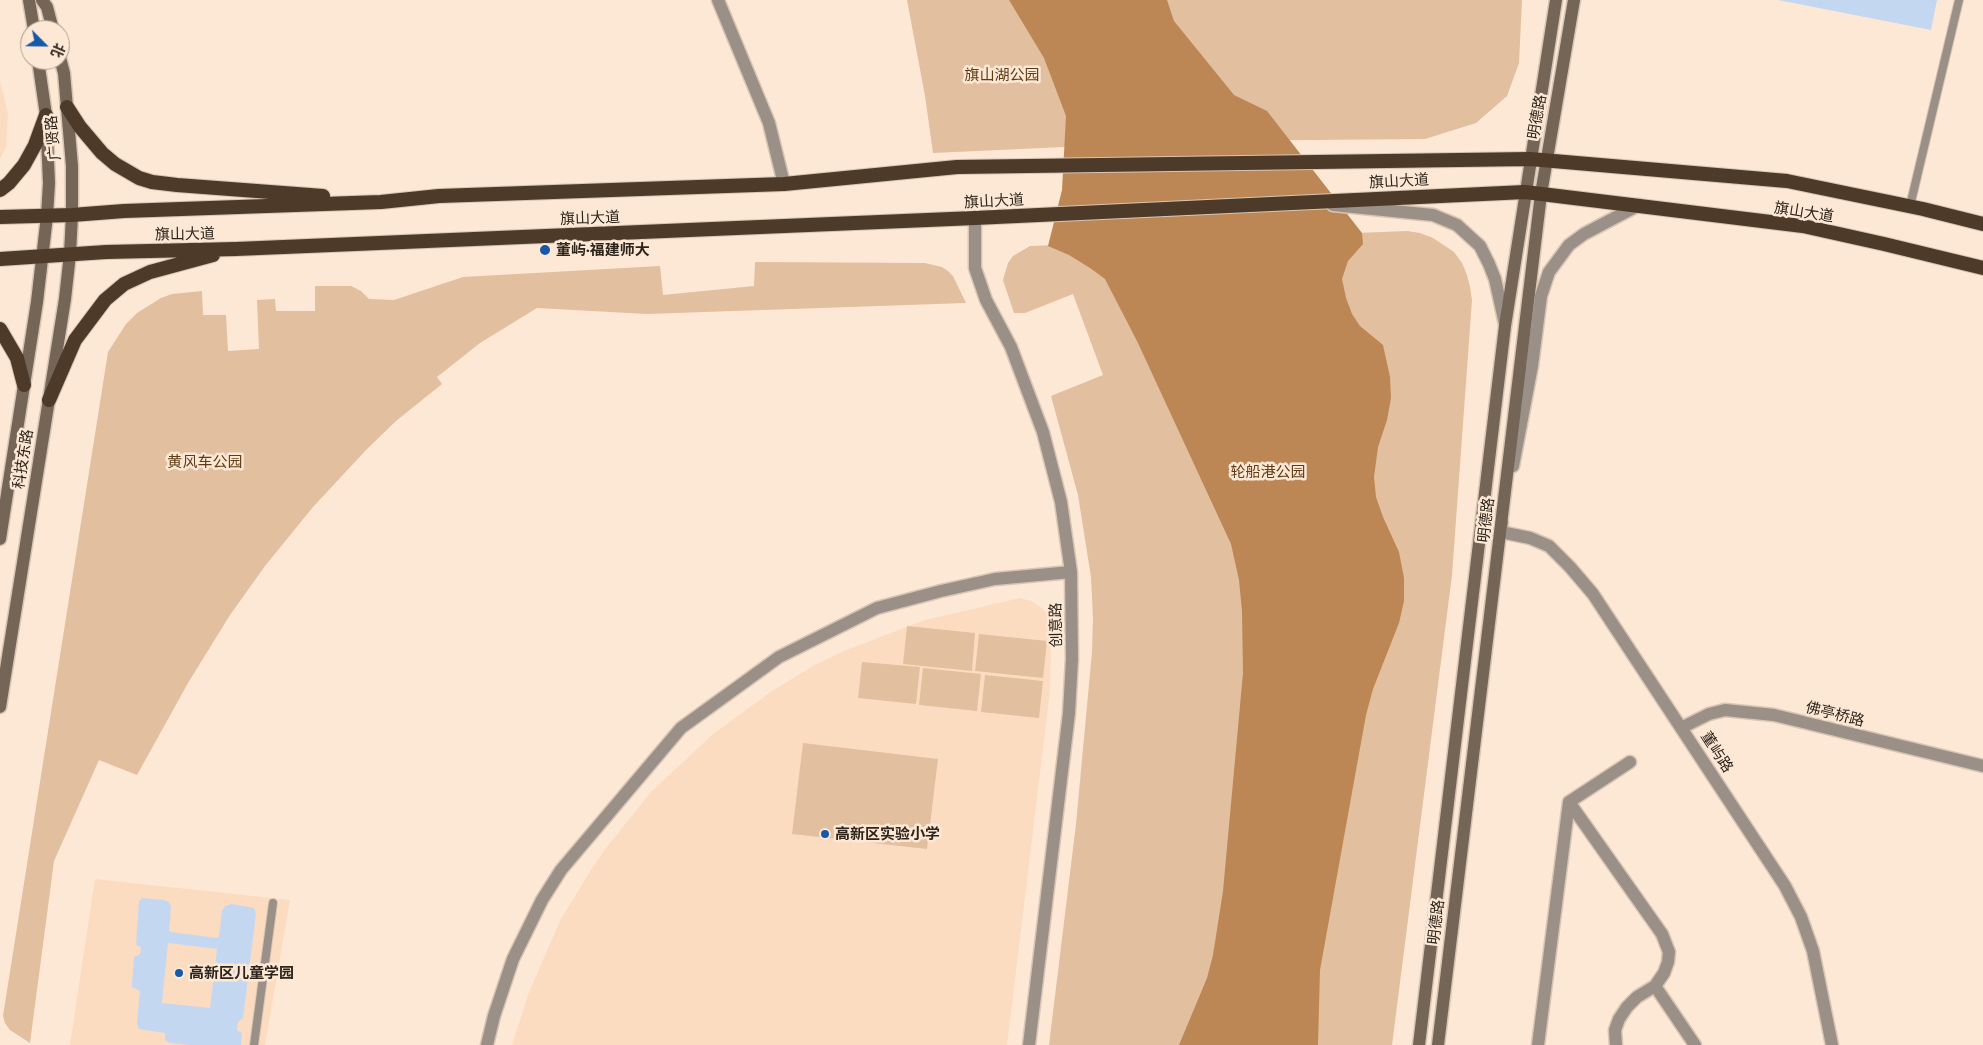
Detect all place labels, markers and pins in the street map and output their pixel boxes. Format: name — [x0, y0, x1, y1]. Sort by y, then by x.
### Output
place label: 董屿·福建师大 — [556, 241, 650, 259]
marker: 董屿·福建师大 — [538, 243, 552, 257]
place label: 高新区实验小学 — [835, 825, 940, 843]
marker: 高新区实验小学 — [819, 828, 831, 840]
place label: 高新区儿童学园 — [189, 964, 294, 982]
marker: 高新区儿童学园 — [173, 967, 185, 979]

